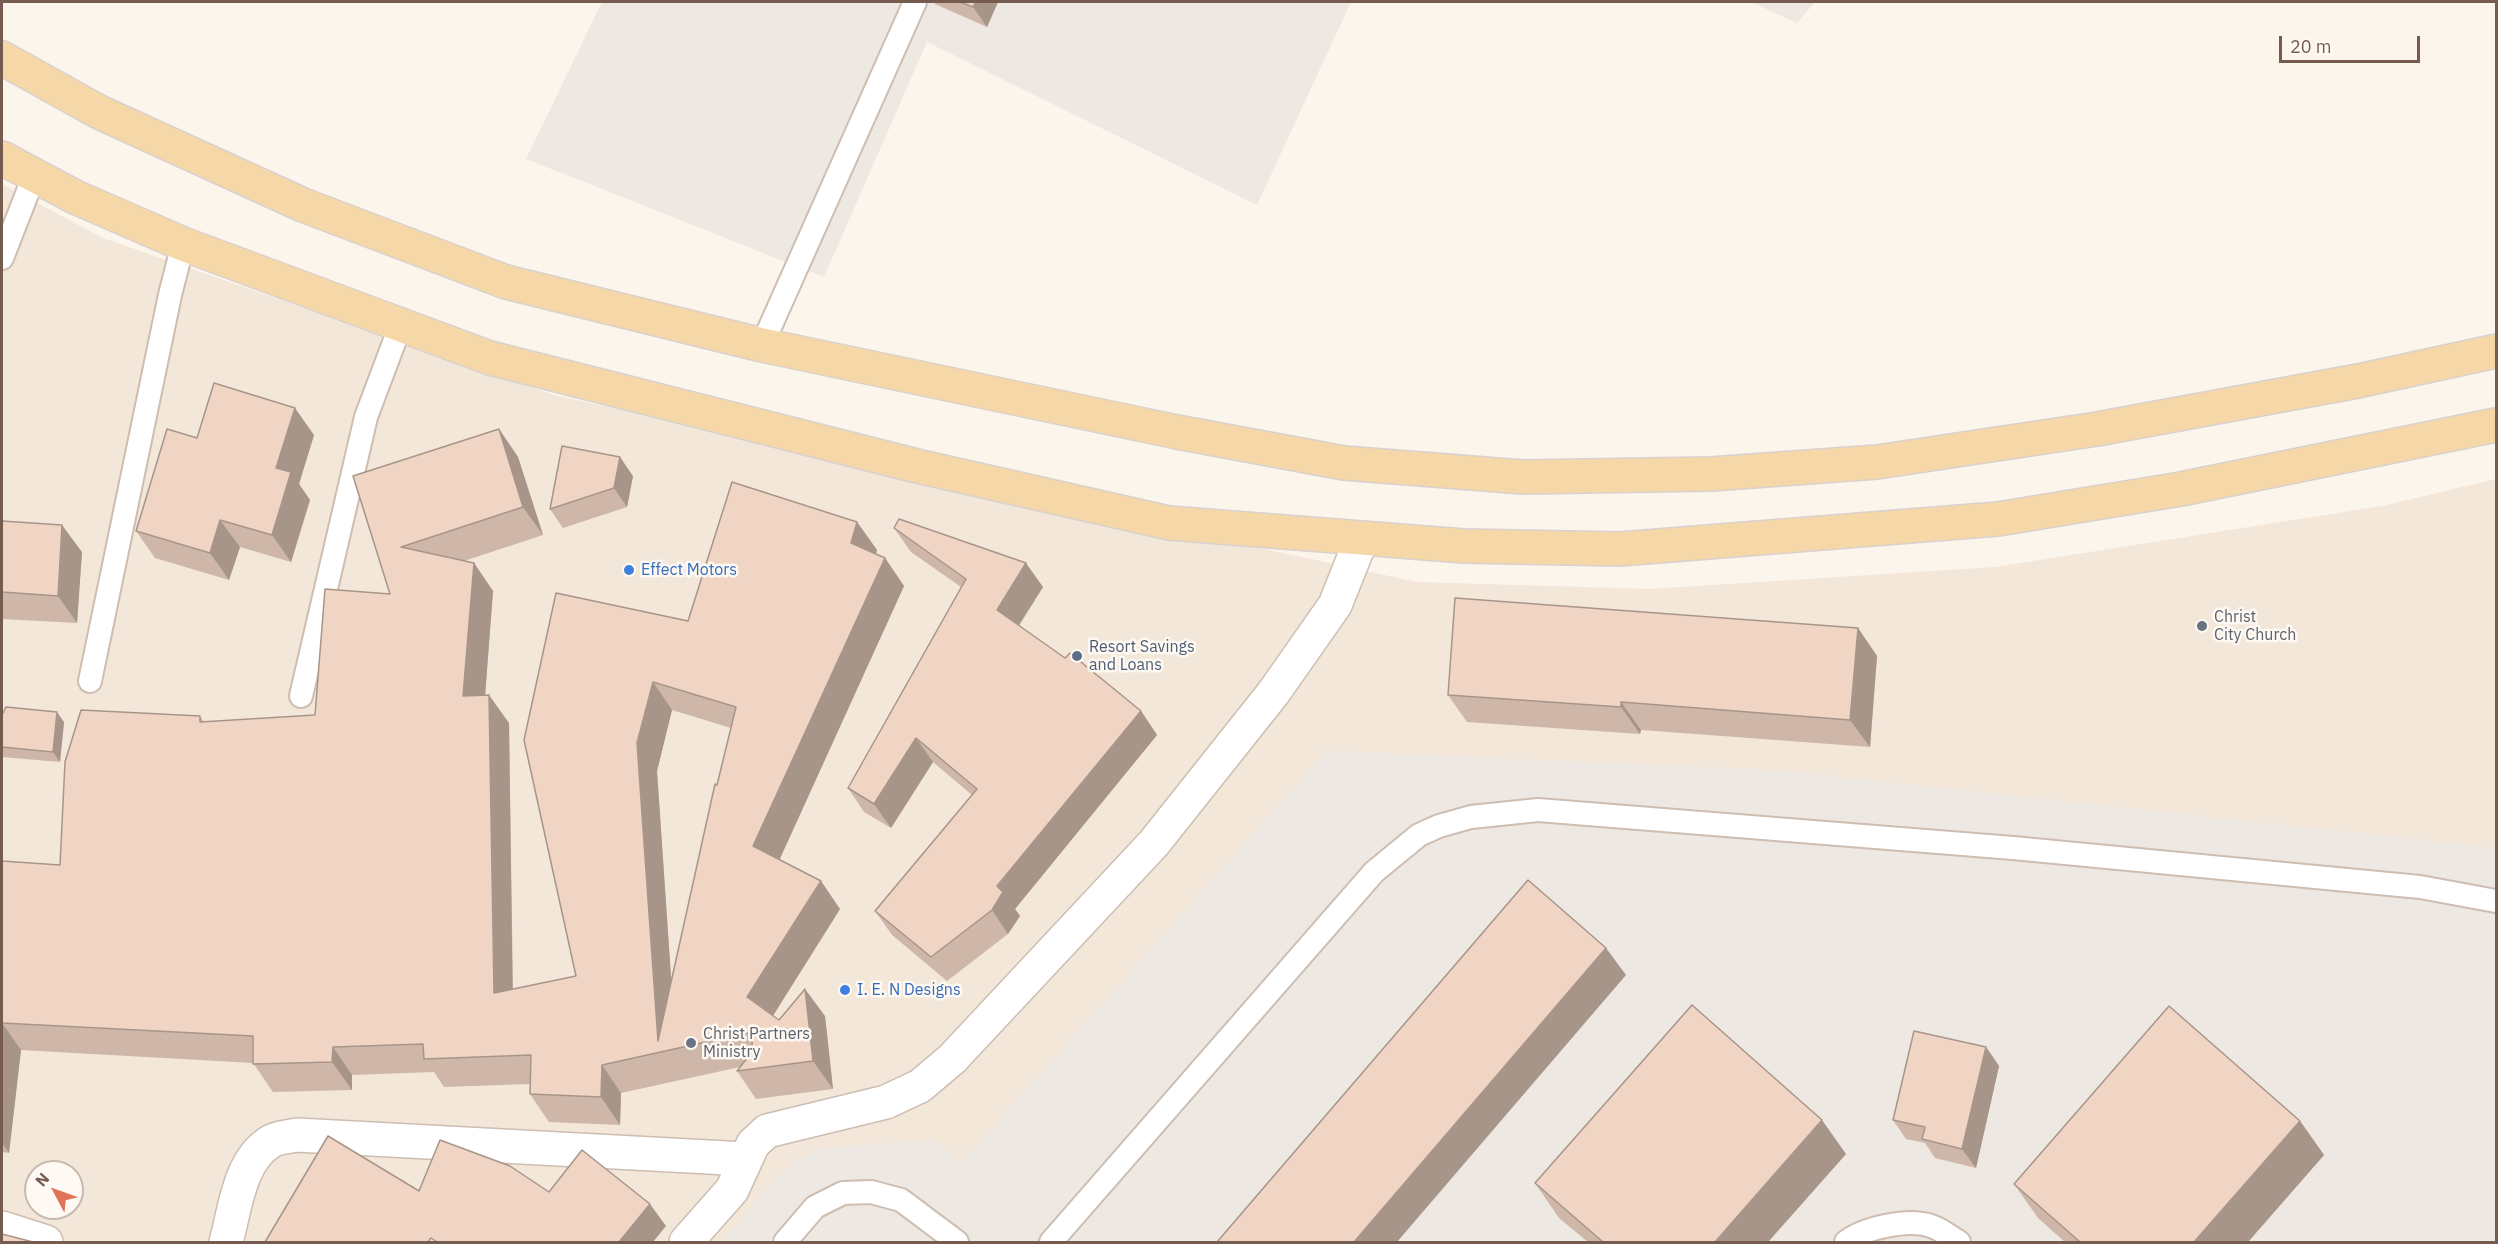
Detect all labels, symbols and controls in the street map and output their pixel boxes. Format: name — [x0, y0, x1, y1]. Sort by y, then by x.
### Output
scale bar — [2282, 24, 2423, 62]
text: 20 m — [2290, 35, 2332, 58]
place label: Effect Motors — [641, 560, 737, 580]
marker: Effect Motors — [622, 563, 636, 577]
place label: Christ City Church — [2214, 607, 2296, 645]
marker: Christ City Church — [2195, 619, 2209, 633]
place label: Resort Savings and Loans — [1089, 637, 1195, 675]
marker: Resort Savings and Loans — [1070, 649, 1084, 663]
place label: I. E. N Designs — [857, 980, 961, 1000]
marker: I. E. N Designs — [838, 983, 852, 997]
place label: Christ Partners Ministry — [703, 1024, 810, 1062]
marker: Christ Partners Ministry — [684, 1036, 698, 1050]
north arrow — [24, 1160, 84, 1220]
text: N — [31, 1169, 53, 1190]

